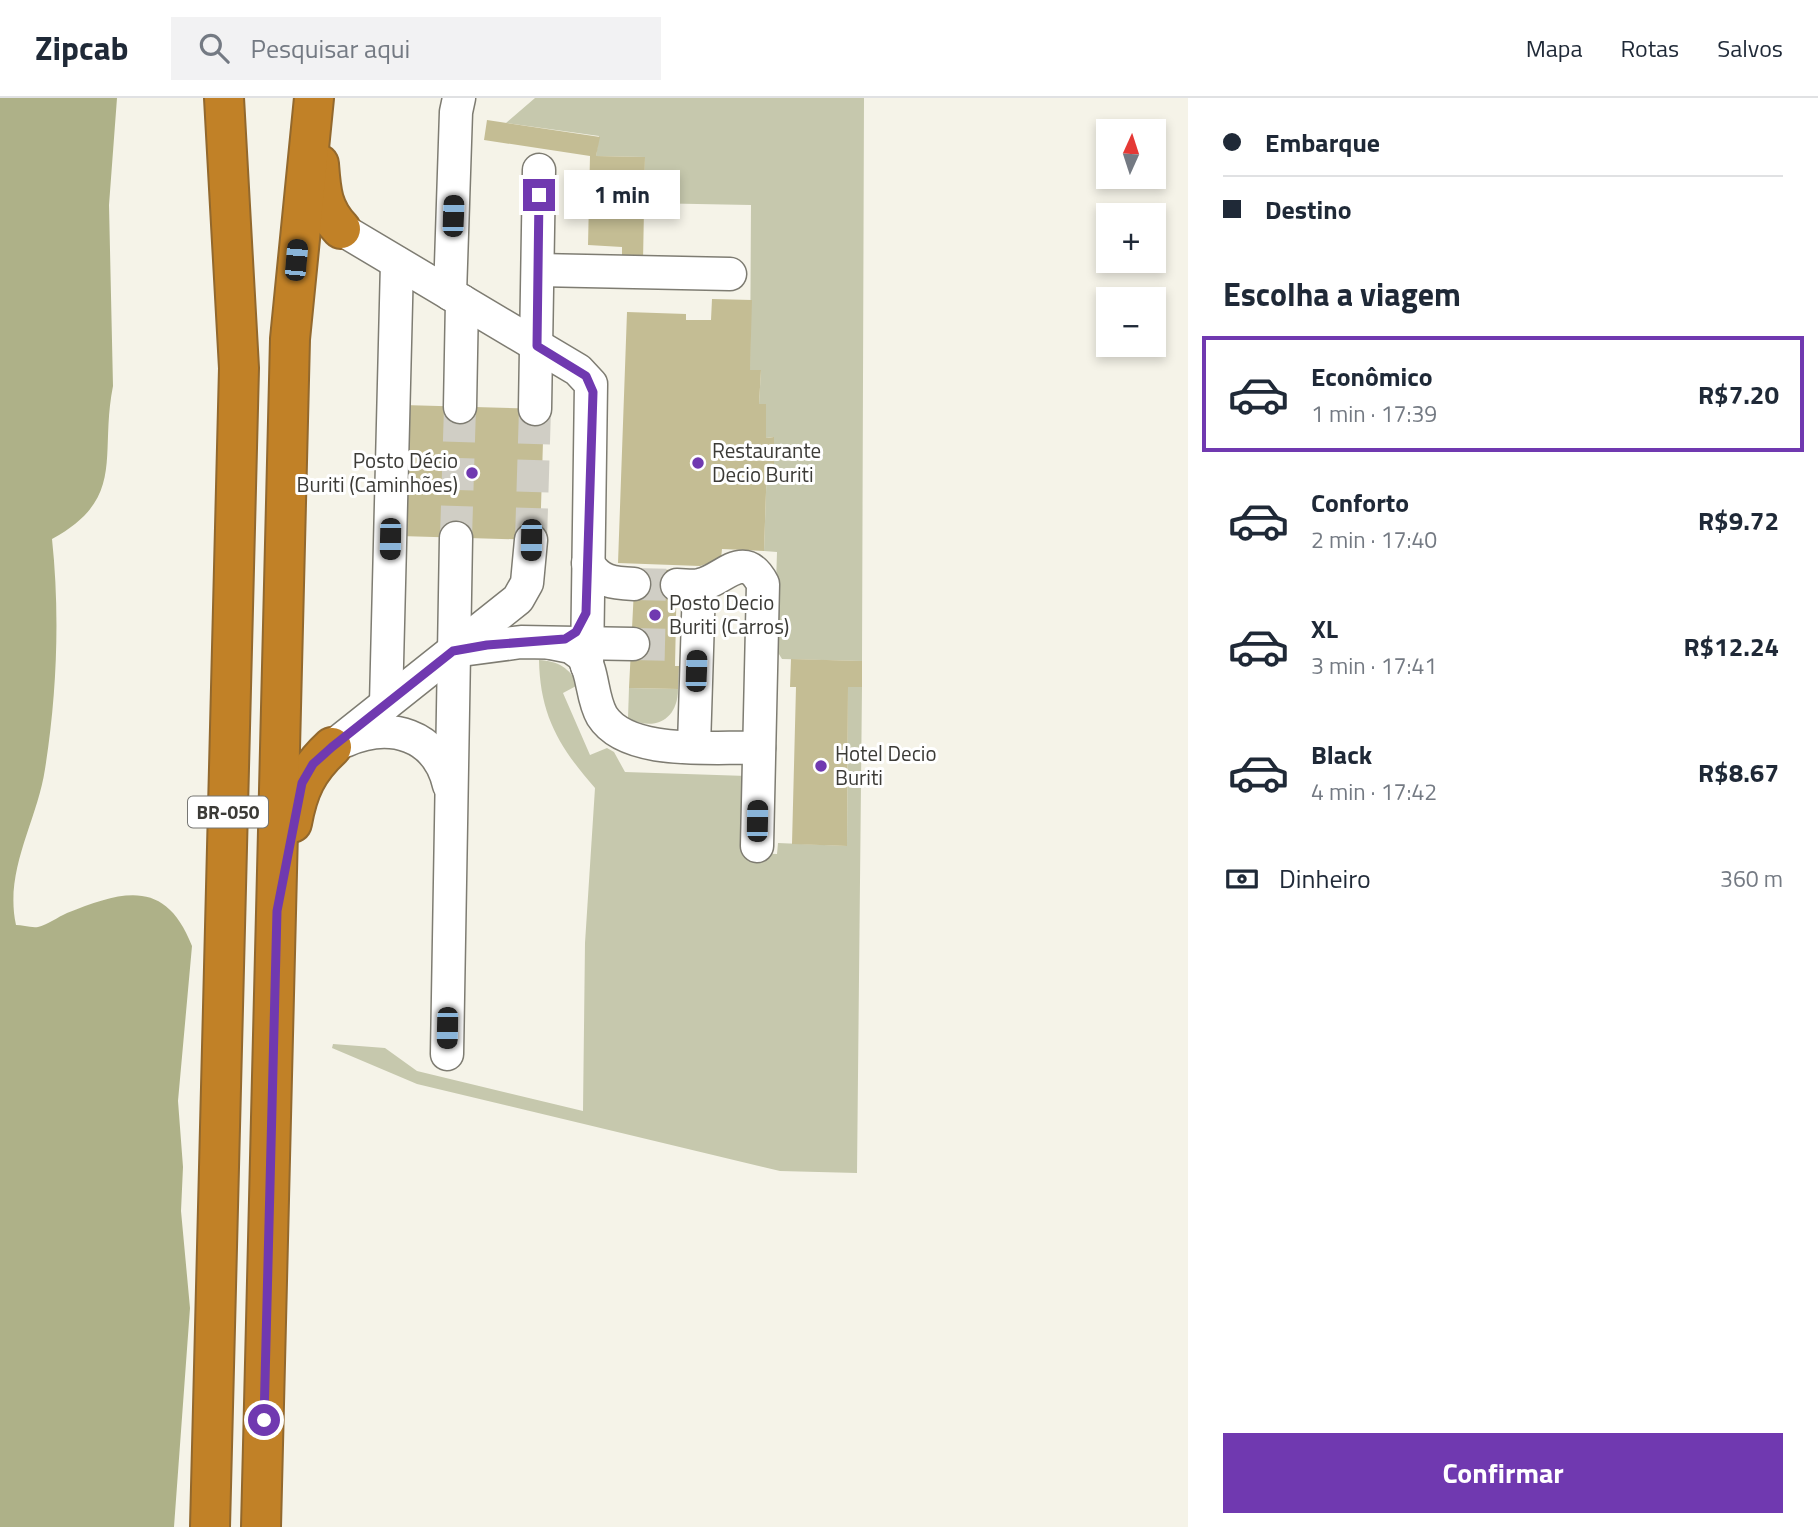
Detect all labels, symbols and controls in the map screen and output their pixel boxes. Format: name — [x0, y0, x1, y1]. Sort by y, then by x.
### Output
search box — [171, 17, 661, 80]
text: Zipcab — [35, 23, 129, 73]
icon: search — [195, 29, 233, 67]
text: Pesquisar aqui — [251, 29, 410, 68]
text: Mapa — [1526, 30, 1582, 66]
text: Rotas — [1620, 30, 1679, 66]
text: Salvos — [1717, 30, 1783, 66]
north arrow — [1096, 119, 1166, 189]
map controls — [1096, 119, 1166, 357]
text: Embarque — [1265, 123, 1380, 162]
callout: 1 min — [564, 170, 679, 220]
text: 1 min — [594, 177, 650, 212]
route end — [523, 179, 555, 211]
text: Destino — [1265, 190, 1352, 229]
car — [442, 195, 465, 237]
button: + — [1096, 203, 1166, 273]
car — [284, 238, 309, 282]
text: Escolha a viagem — [1223, 270, 1461, 318]
button: − — [1096, 287, 1166, 357]
text: Econômico — [1311, 357, 1433, 396]
icon: car — [1227, 363, 1290, 426]
text: R$7.20 — [1698, 375, 1779, 414]
text: 1 min · 17:39 — [1311, 396, 1437, 431]
place label: Restaurante Decio Buriti — [712, 434, 821, 490]
place label: Posto Décio Buriti (Caminhões) — [297, 444, 458, 500]
marker: Restaurante Decio Buriti — [690, 455, 706, 471]
marker: Posto Décio Buriti (Caminhões) — [464, 465, 480, 481]
text: Conforto — [1311, 483, 1409, 522]
icon: car — [1227, 489, 1290, 552]
text: R$9.72 — [1698, 501, 1779, 540]
car — [380, 518, 401, 560]
car — [521, 519, 542, 561]
text: 2 min · 17:40 — [1311, 522, 1437, 557]
place label: Posto Decio Buriti (Carros) — [669, 586, 789, 642]
marker: Posto Decio Buriti (Carros) — [647, 607, 663, 623]
text: XL — [1311, 609, 1338, 648]
icon: car — [1227, 615, 1290, 678]
text: R$12.24 — [1683, 627, 1779, 666]
text: 3 min · 17:41 — [1311, 648, 1437, 683]
car — [685, 650, 708, 692]
text: Black — [1311, 735, 1372, 774]
place label: Hotel Decio Buriti — [835, 737, 937, 793]
icon: car — [1227, 741, 1290, 804]
text: R$8.67 — [1698, 753, 1779, 792]
marker: Hotel Decio Buriti — [813, 758, 829, 774]
text: 4 min · 17:42 — [1311, 774, 1437, 809]
road number: BR-050 — [188, 796, 268, 828]
car — [747, 800, 768, 842]
text: Dinheiro — [1279, 859, 1371, 898]
icon: cash — [1223, 860, 1261, 898]
text: 360 m — [1720, 861, 1783, 896]
car — [437, 1007, 458, 1049]
route start — [248, 1404, 280, 1436]
button: Confirmar — [1223, 1433, 1783, 1513]

